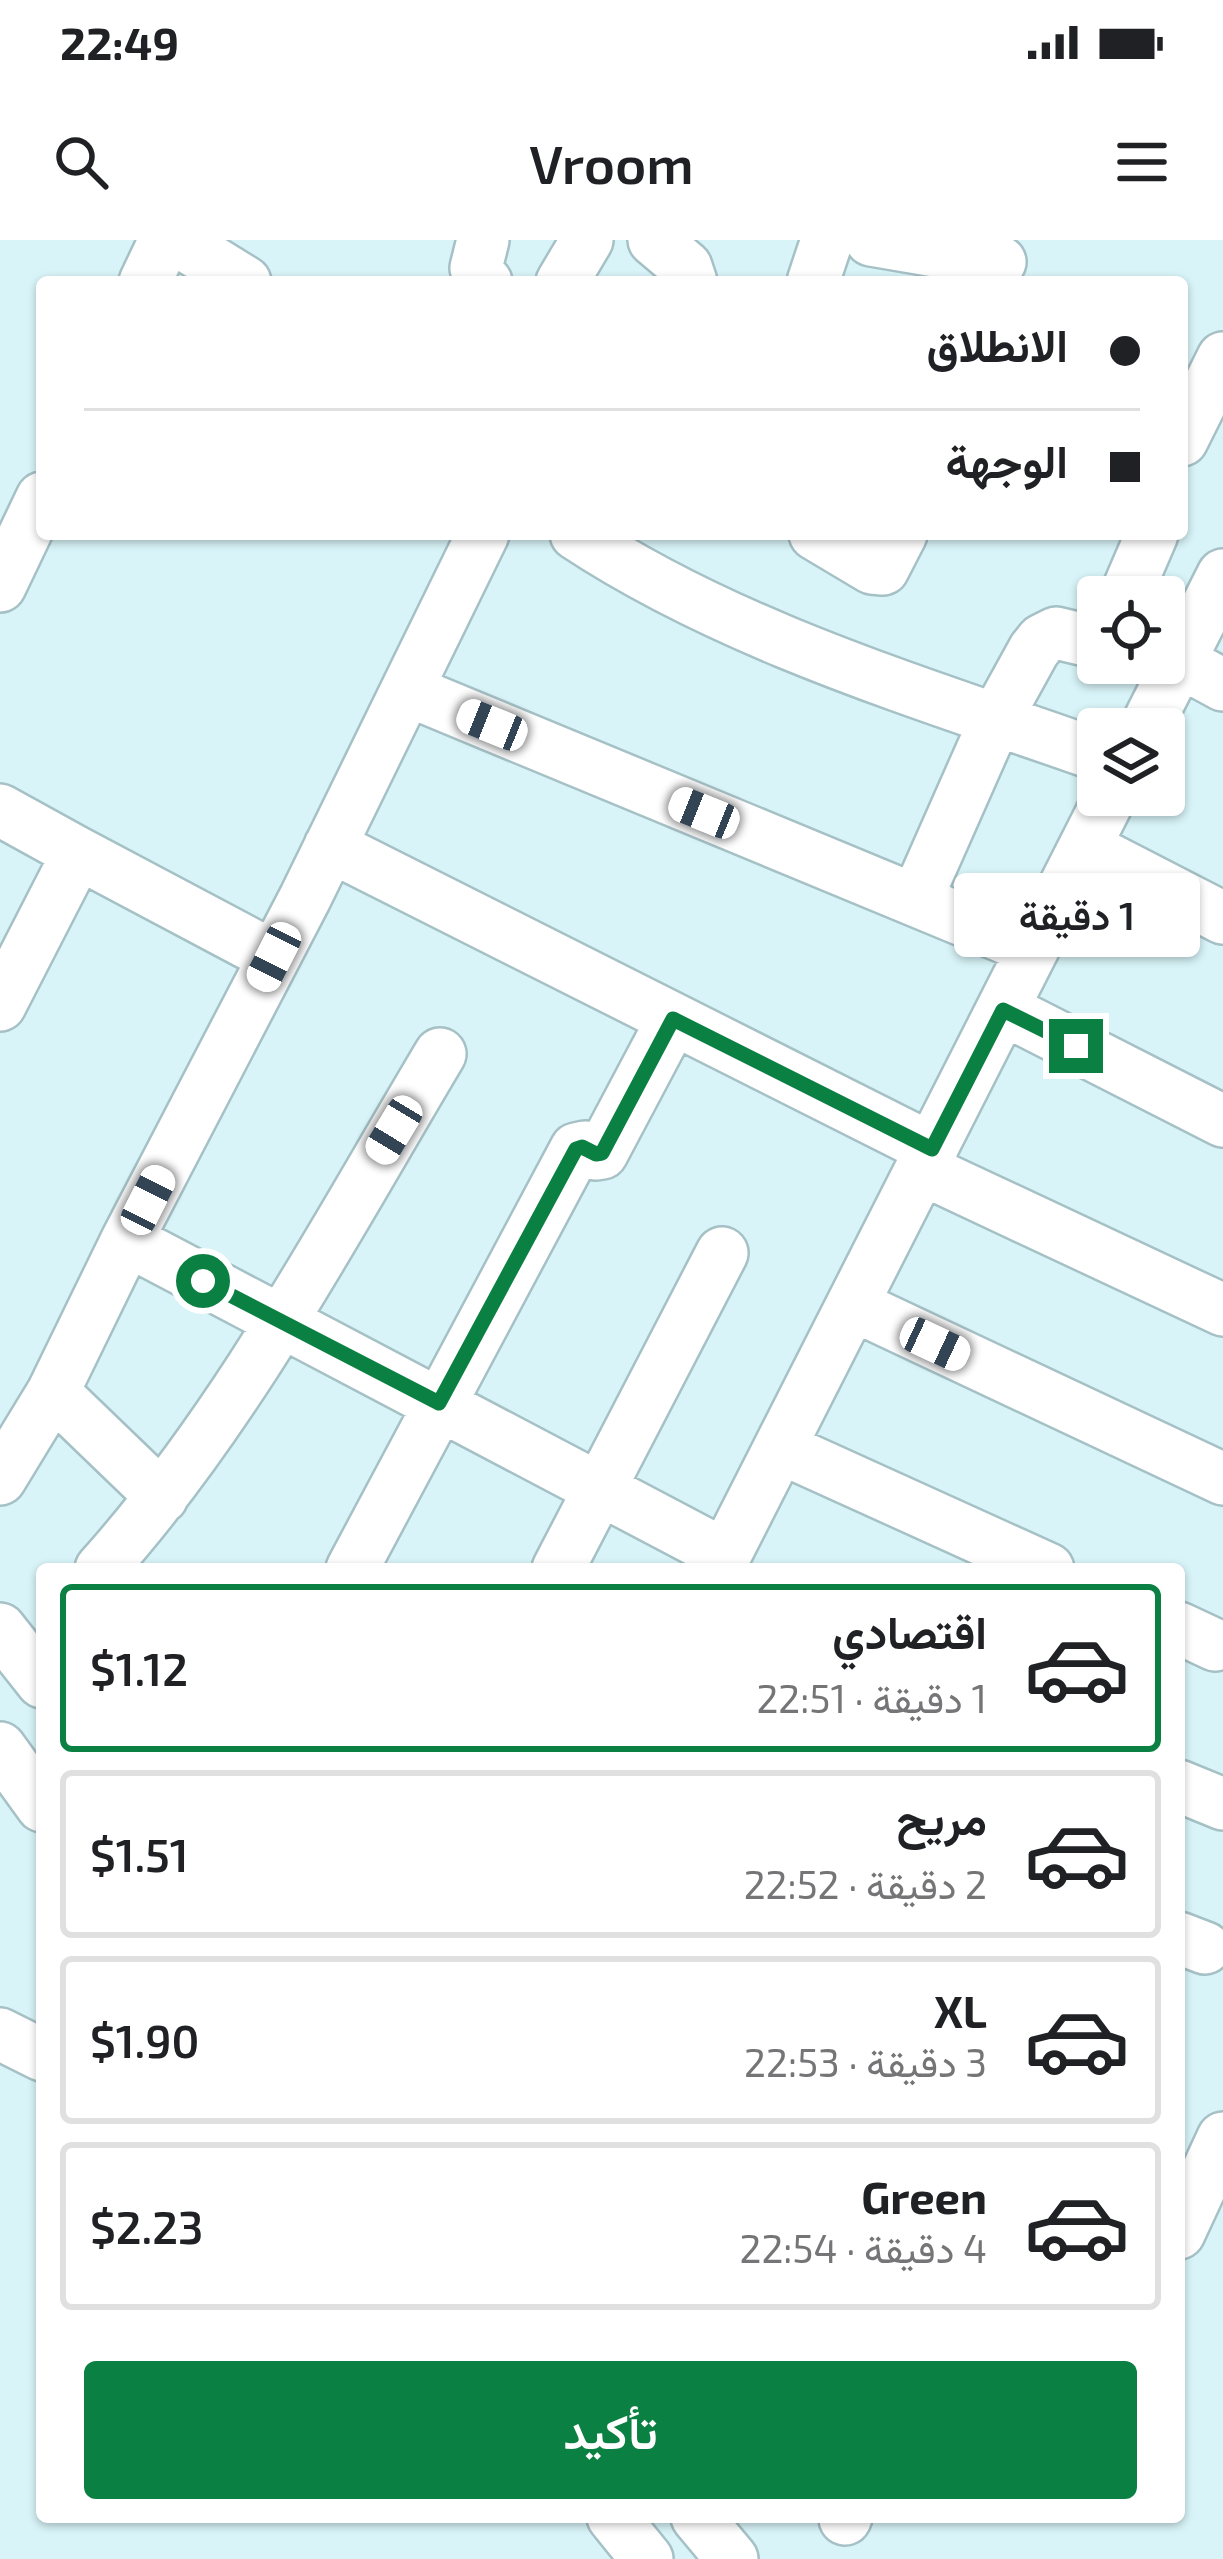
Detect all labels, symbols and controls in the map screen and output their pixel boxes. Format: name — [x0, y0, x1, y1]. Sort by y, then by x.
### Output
text: 22:49 — [60, 15, 179, 69]
icon: search — [48, 129, 114, 195]
icon: menu — [1109, 129, 1175, 195]
text: Vroom — [529, 130, 694, 195]
text: الانطلاق — [927, 317, 1068, 371]
text: الوجهة — [946, 433, 1068, 487]
map controls — [1077, 576, 1185, 816]
button: locate — [1077, 576, 1185, 684]
car — [452, 695, 532, 755]
button: layers — [1077, 708, 1185, 816]
car — [664, 783, 744, 843]
callout: 1 دقيقة — [953, 872, 1199, 956]
text: 1 دقيقة — [1019, 891, 1135, 938]
car — [242, 917, 306, 997]
route end — [1049, 1019, 1103, 1073]
car — [360, 1090, 428, 1170]
car — [116, 1160, 180, 1240]
route start — [176, 1254, 230, 1308]
car — [895, 1312, 975, 1376]
text: اقتصادي — [832, 1604, 987, 1658]
icon: car — [1023, 1614, 1131, 1722]
text: $1.12 — [90, 1641, 188, 1695]
text: 1 دقيقة · 22:51 — [756, 1674, 987, 1721]
text: مريح — [896, 1790, 987, 1844]
icon: car — [1023, 1800, 1131, 1908]
text: $1.51 — [90, 1827, 189, 1881]
text: 2 دقيقة · 22:52 — [744, 1860, 987, 1907]
text: XL — [934, 1983, 987, 2037]
icon: car — [1023, 1986, 1131, 2094]
text: $1.90 — [90, 2013, 199, 2067]
text: 3 دقيقة · 22:53 — [744, 2038, 987, 2085]
text: Green — [861, 2169, 987, 2223]
icon: car — [1023, 2172, 1131, 2280]
text: $2.23 — [90, 2199, 203, 2253]
text: 4 دقيقة · 22:54 — [740, 2224, 987, 2271]
button: تأكيد — [84, 2361, 1137, 2499]

